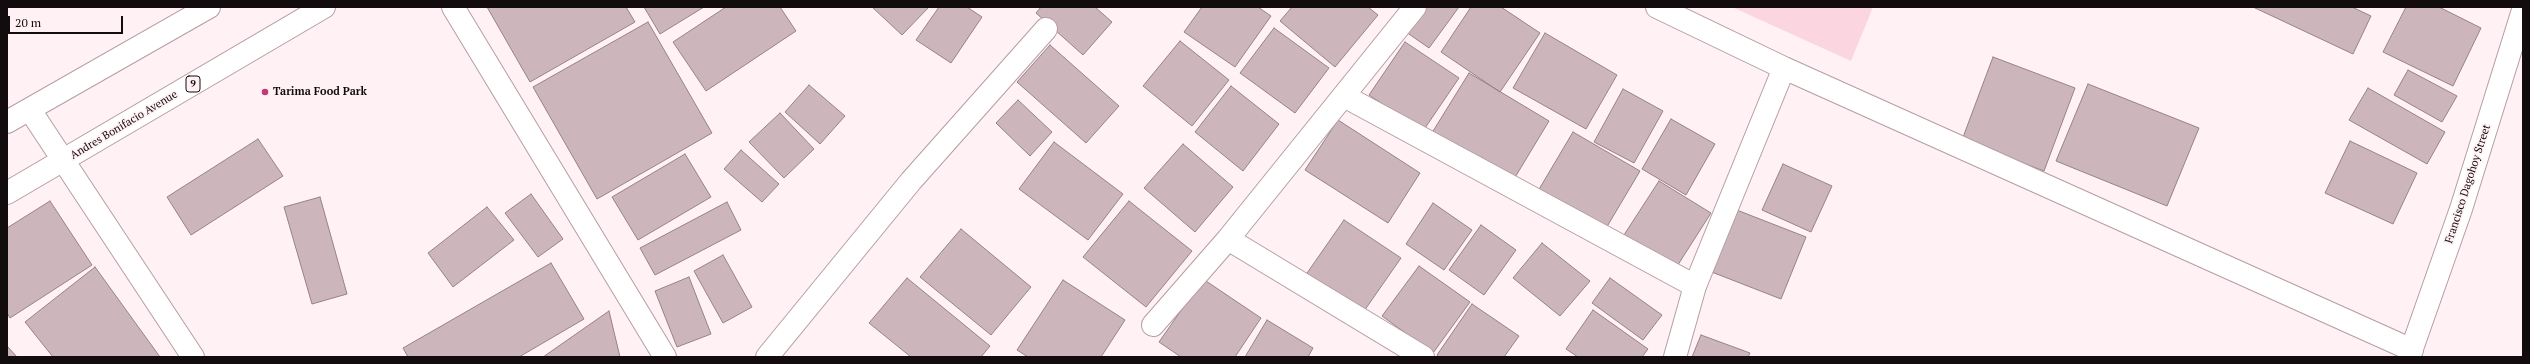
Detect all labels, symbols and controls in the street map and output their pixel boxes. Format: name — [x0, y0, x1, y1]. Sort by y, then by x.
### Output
scale bar — [10, 8, 125, 34]
text: 20 m — [15, 15, 41, 30]
road number: 9 — [186, 76, 200, 92]
place label: Tarima Food Park — [273, 85, 367, 99]
marker: Tarima Food Park — [260, 87, 270, 97]
street label: Andres Bonifacio Avenue — [68, 88, 180, 162]
street label: Francisco Dagohoy Street — [2443, 123, 2493, 245]

